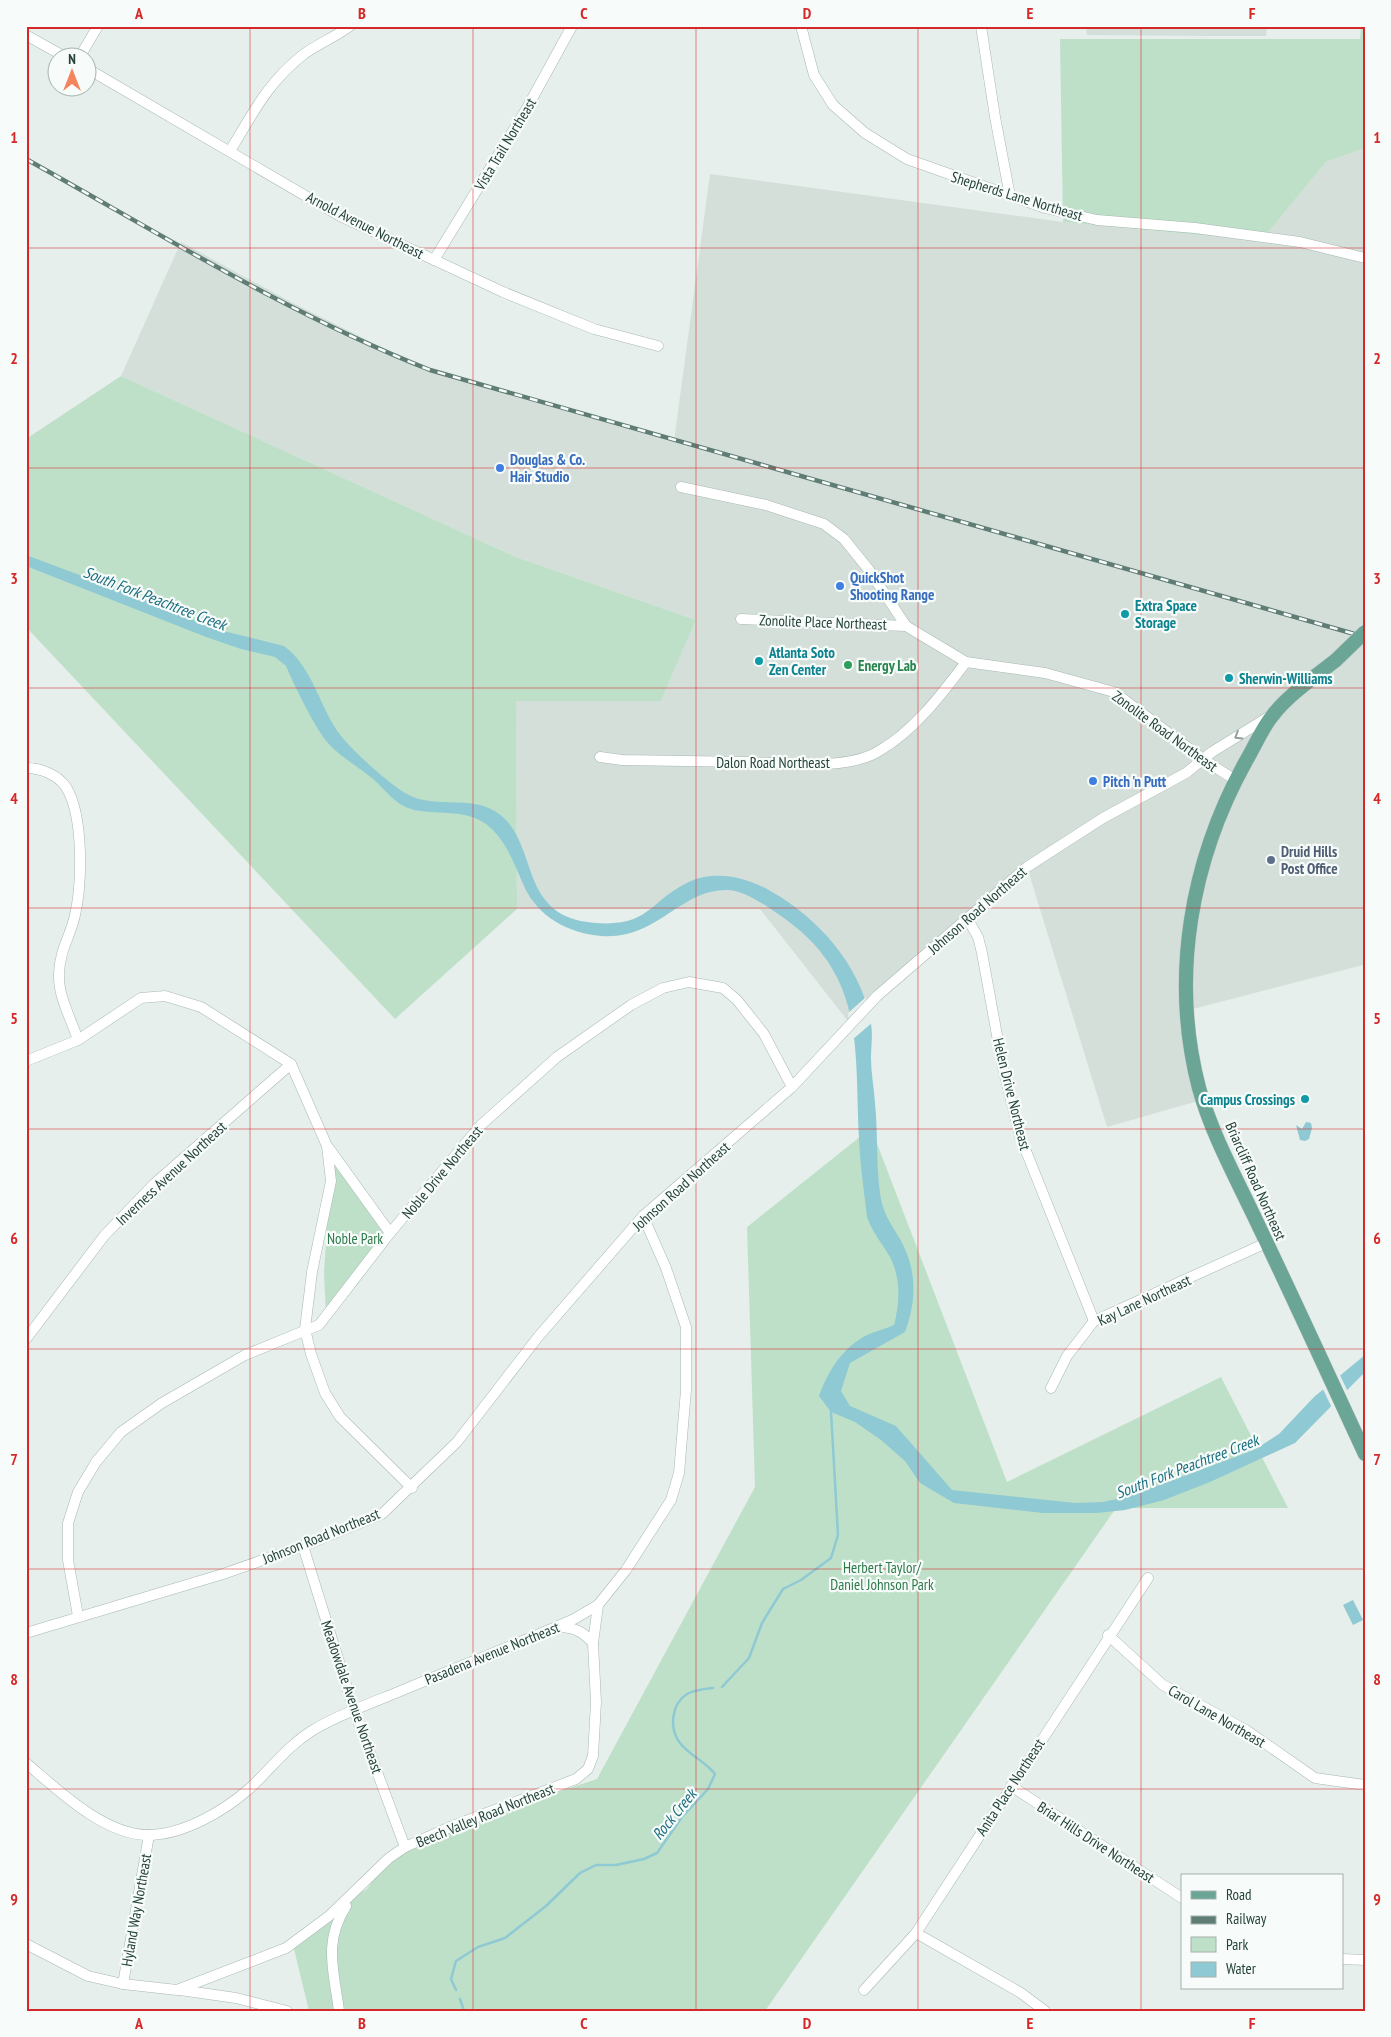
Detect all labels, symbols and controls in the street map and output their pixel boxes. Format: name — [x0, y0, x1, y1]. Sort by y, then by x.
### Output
text: A — [134, 3, 144, 23]
text: B — [358, 3, 366, 23]
text: C — [580, 3, 588, 23]
text: D — [803, 3, 812, 23]
text: E — [1027, 3, 1034, 23]
text: F — [1249, 3, 1256, 23]
north arrow — [48, 48, 98, 98]
text: N — [68, 50, 76, 68]
street label: Vista Trail Northeast — [469, 94, 540, 195]
text: 1 — [10, 127, 18, 147]
text: 1 — [1373, 127, 1381, 147]
street label: Shepherds Lane Northeast — [949, 167, 1085, 225]
street label: Arnold Avenue Northeast — [303, 187, 427, 263]
text: 2 — [10, 348, 18, 368]
text: 2 — [1373, 348, 1381, 368]
place label: Douglas & Co. Hair Studio — [510, 450, 585, 486]
marker: Douglas & Co. Hair Studio — [494, 462, 506, 474]
water label: South Fork Peachtree Creek — [81, 562, 231, 635]
text: 3 — [10, 568, 18, 588]
place label: QuickShot Shooting Range — [850, 568, 934, 604]
text: 3 — [1373, 568, 1381, 588]
marker: QuickShot Shooting Range — [834, 580, 846, 592]
place label: Extra Space Storage — [1135, 596, 1197, 632]
marker: Extra Space Storage — [1119, 608, 1131, 620]
street label: Zonolite Place Northeast — [759, 610, 887, 634]
place label: Atlanta Soto Zen Center — [768, 643, 835, 679]
marker: Atlanta Soto Zen Center — [753, 655, 765, 667]
place label: Energy Lab — [858, 656, 917, 675]
marker: Energy Lab — [842, 659, 854, 671]
place label: Sherwin-Williams — [1239, 669, 1333, 688]
marker: Sherwin-Williams — [1223, 672, 1235, 684]
street label: Zonolite Road Northeast — [1109, 686, 1221, 776]
one-way arrow — [1234, 730, 1243, 740]
street label: Dalon Road Northeast — [716, 753, 830, 772]
place label: Pitch 'n Putt — [1103, 772, 1167, 791]
marker: Pitch 'n Putt — [1087, 775, 1099, 787]
text: 4 — [10, 788, 18, 808]
text: 4 — [1373, 788, 1381, 808]
place label: Druid Hills Post Office — [1281, 842, 1338, 878]
marker: Druid Hills Post Office — [1265, 854, 1277, 866]
street label: Johnson Road Northeast — [923, 862, 1030, 959]
text: 5 — [10, 1008, 18, 1028]
text: 5 — [1373, 1008, 1381, 1028]
street label: Helen Drive Northeast — [989, 1036, 1035, 1152]
place label: Campus Crossings — [1200, 1090, 1295, 1109]
marker: Campus Crossings — [1299, 1093, 1311, 1105]
street label: Inverness Avenue Northeast — [112, 1117, 230, 1229]
street label: Briarcliff Road Northeast — [1221, 1119, 1291, 1243]
street label: Noble Drive Northeast — [398, 1122, 486, 1222]
street label: Johnson Road Northeast — [628, 1137, 734, 1235]
text: 6 — [10, 1228, 18, 1248]
text: 6 — [1373, 1228, 1381, 1248]
park label: Noble Park — [327, 1229, 383, 1248]
street label: Kay Lane Northeast — [1094, 1270, 1194, 1330]
water label: South Fork Peachtree Creek — [1113, 1429, 1263, 1502]
text: 7 — [10, 1449, 18, 1469]
text: 7 — [1373, 1449, 1381, 1469]
street label: Johnson Road Northeast — [259, 1504, 382, 1569]
park label: Herbert Taylor/ Daniel Johnson Park — [830, 1558, 934, 1594]
street label: Pasadena Avenue Northeast — [422, 1617, 562, 1689]
street label: Meadowdale Avenue Northeast — [317, 1618, 387, 1776]
text: 8 — [10, 1669, 18, 1689]
text: 8 — [1373, 1669, 1381, 1689]
street label: Carol Lane Northeast — [1165, 1681, 1269, 1751]
street label: Anita Place Northeast — [972, 1735, 1048, 1839]
street label: Beech Valley Road Northeast — [413, 1779, 557, 1851]
water label: Rock Creek — [647, 1783, 702, 1843]
street label: Briar Hills Drive Northeast — [1034, 1797, 1158, 1887]
street label: Hyland Way Northeast — [117, 1852, 155, 1968]
legend — [1181, 1874, 1344, 1990]
text: Road — [1226, 1885, 1252, 1904]
text: 9 — [10, 1889, 18, 1909]
text: 9 — [1373, 1889, 1381, 1909]
text: Railway — [1226, 1909, 1267, 1928]
text: Park — [1226, 1935, 1248, 1954]
text: Water — [1226, 1959, 1257, 1978]
text: A — [134, 2013, 144, 2033]
text: B — [358, 2013, 366, 2033]
text: C — [580, 2013, 588, 2033]
text: D — [803, 2013, 812, 2033]
text: E — [1027, 2013, 1034, 2033]
text: F — [1249, 2013, 1256, 2033]

